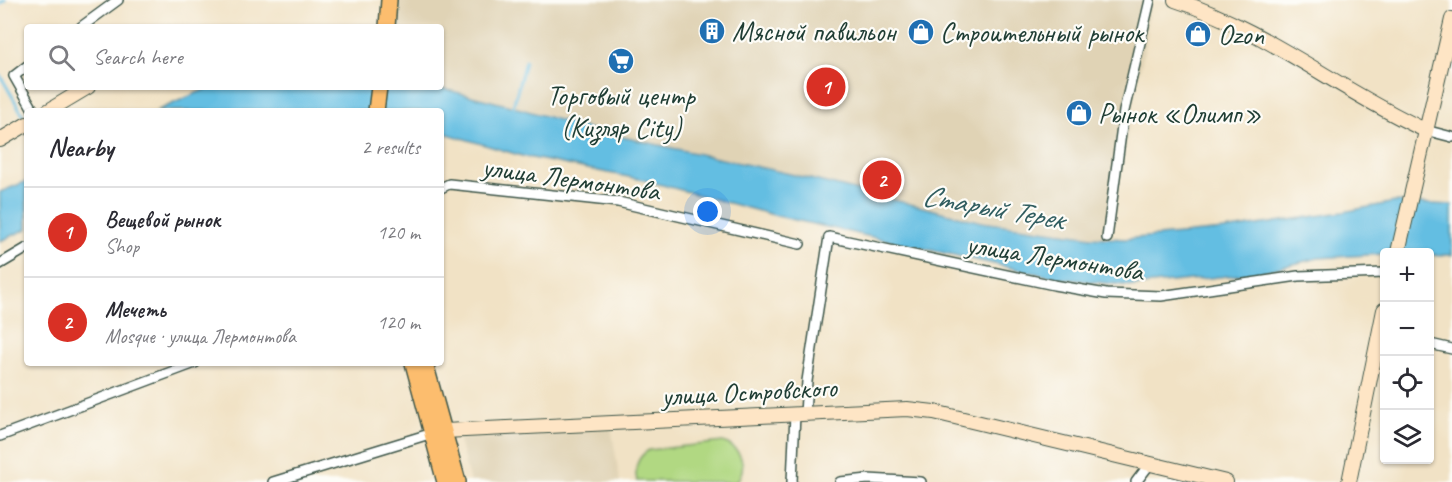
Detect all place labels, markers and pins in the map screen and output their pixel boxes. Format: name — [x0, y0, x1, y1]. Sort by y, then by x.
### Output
place label: Мясной павильон — [732, 14, 897, 49]
place label: Строительный рынок — [940, 15, 1146, 50]
building icon: Мясной павильон — [697, 16, 727, 46]
shop icon: Строительный рынок — [906, 17, 936, 47]
place label: Ozon — [1218, 17, 1264, 52]
shop icon: Ozon — [1183, 19, 1213, 49]
supermarket icon: Торговый центр (Кизляр City) — [606, 46, 636, 76]
pin: 1 — [806, 64, 846, 110]
place label: Торговый центр (Кизляр City) — [547, 78, 696, 146]
place label: Рынок «Олимп» — [1098, 96, 1262, 131]
shop icon: Рынок «Олимп» — [1064, 98, 1094, 128]
pin: 2 — [862, 158, 902, 202]

